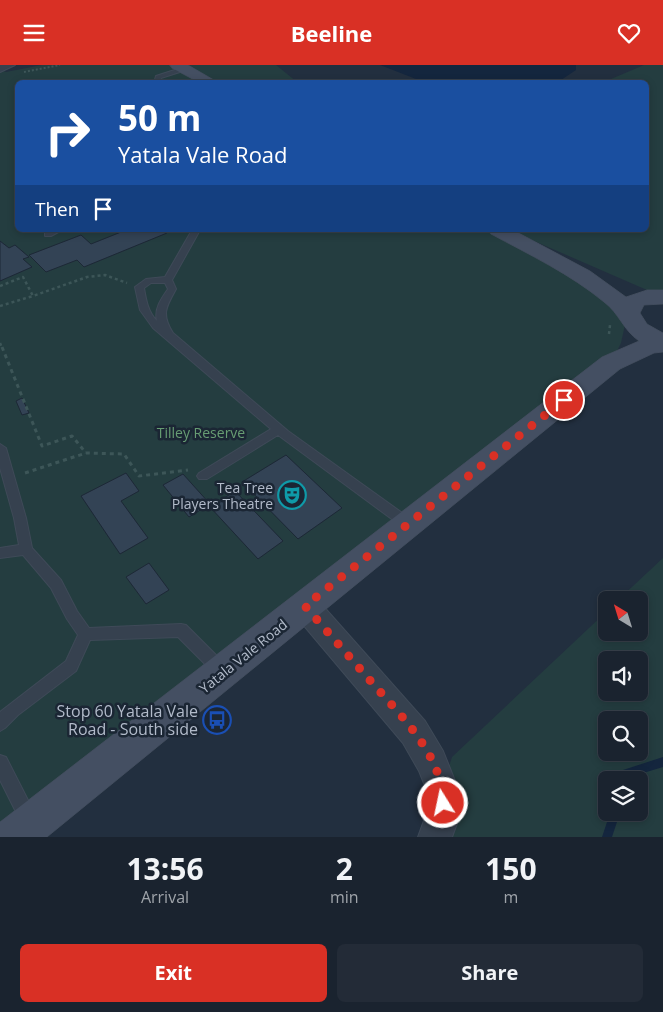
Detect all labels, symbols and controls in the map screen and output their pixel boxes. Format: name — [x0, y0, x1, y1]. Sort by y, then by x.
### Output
text: Beeline — [291, 18, 372, 48]
icon: menu — [20, 19, 48, 47]
icon: heart — [615, 19, 643, 47]
text: 50 m — [118, 94, 201, 141]
icon: right — [35, 100, 100, 165]
text: Yatala Vale Road — [118, 139, 288, 169]
icon: arrive — [89, 195, 117, 223]
text: Then — [35, 196, 79, 222]
pin — [543, 379, 585, 421]
icon: arrive — [550, 386, 578, 414]
park label: Tilley Reserve — [157, 423, 245, 442]
place label: Tea Tree Players Theatre — [172, 478, 273, 513]
theatre icon: Tea Tree Players Theatre — [277, 480, 307, 510]
north arrow — [598, 591, 648, 641]
map controls — [598, 591, 648, 821]
street label: Yatala Vale Road — [195, 615, 291, 697]
button: sound — [598, 651, 648, 701]
place label: Stop 60 Yatala Vale Road - South side — [57, 700, 198, 740]
bus stop icon: Stop 60 Yatala Vale Road - South side — [202, 705, 232, 735]
button: search — [598, 711, 648, 761]
button: layers — [598, 771, 648, 821]
position arrow — [416, 776, 468, 828]
text: 13:56 — [126, 848, 204, 889]
text: 2 — [336, 848, 353, 889]
text: 150 — [485, 848, 537, 889]
text: Arrival — [141, 886, 189, 908]
text: min — [330, 886, 359, 908]
text: m — [503, 886, 518, 908]
button: Exit — [20, 944, 327, 1002]
button: Share — [337, 944, 643, 1002]

